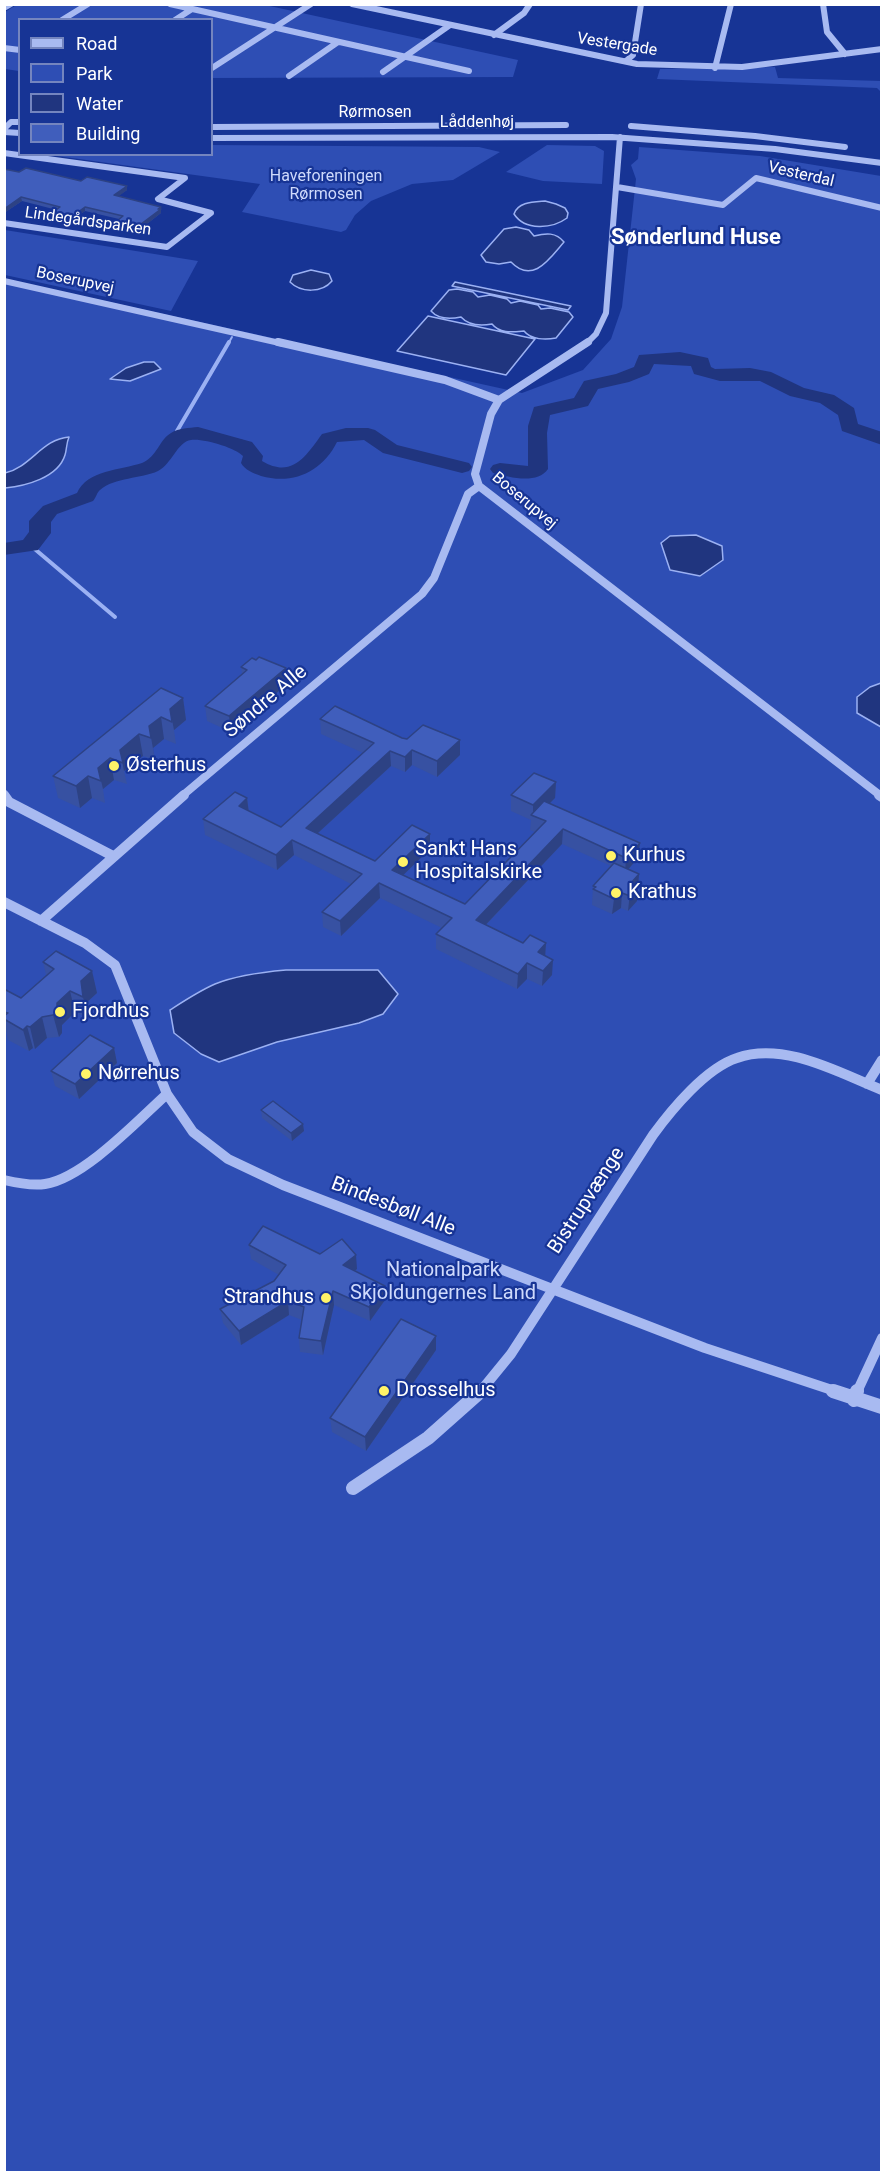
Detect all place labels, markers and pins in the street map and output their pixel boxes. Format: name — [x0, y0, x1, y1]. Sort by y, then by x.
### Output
place label: Østerhus — [126, 754, 206, 778]
marker: Østerhus — [107, 759, 121, 773]
place label: Sankt Hans Hospitalskirke — [415, 838, 542, 885]
place label: Kurhus — [623, 844, 685, 868]
marker: Kurhus — [604, 849, 618, 863]
marker: Sankt Hans Hospitalskirke — [396, 855, 410, 869]
place label: Krathus — [628, 881, 697, 905]
marker: Krathus — [609, 886, 623, 900]
place label: Fjordhus — [72, 1000, 149, 1024]
marker: Fjordhus — [53, 1005, 67, 1019]
place label: Nørrehus — [98, 1062, 180, 1086]
marker: Nørrehus — [79, 1067, 93, 1081]
place label: Strandhus — [224, 1286, 314, 1310]
marker: Strandhus — [319, 1291, 333, 1305]
place label: Drosselhus — [396, 1379, 496, 1403]
marker: Drosselhus — [377, 1384, 391, 1398]

